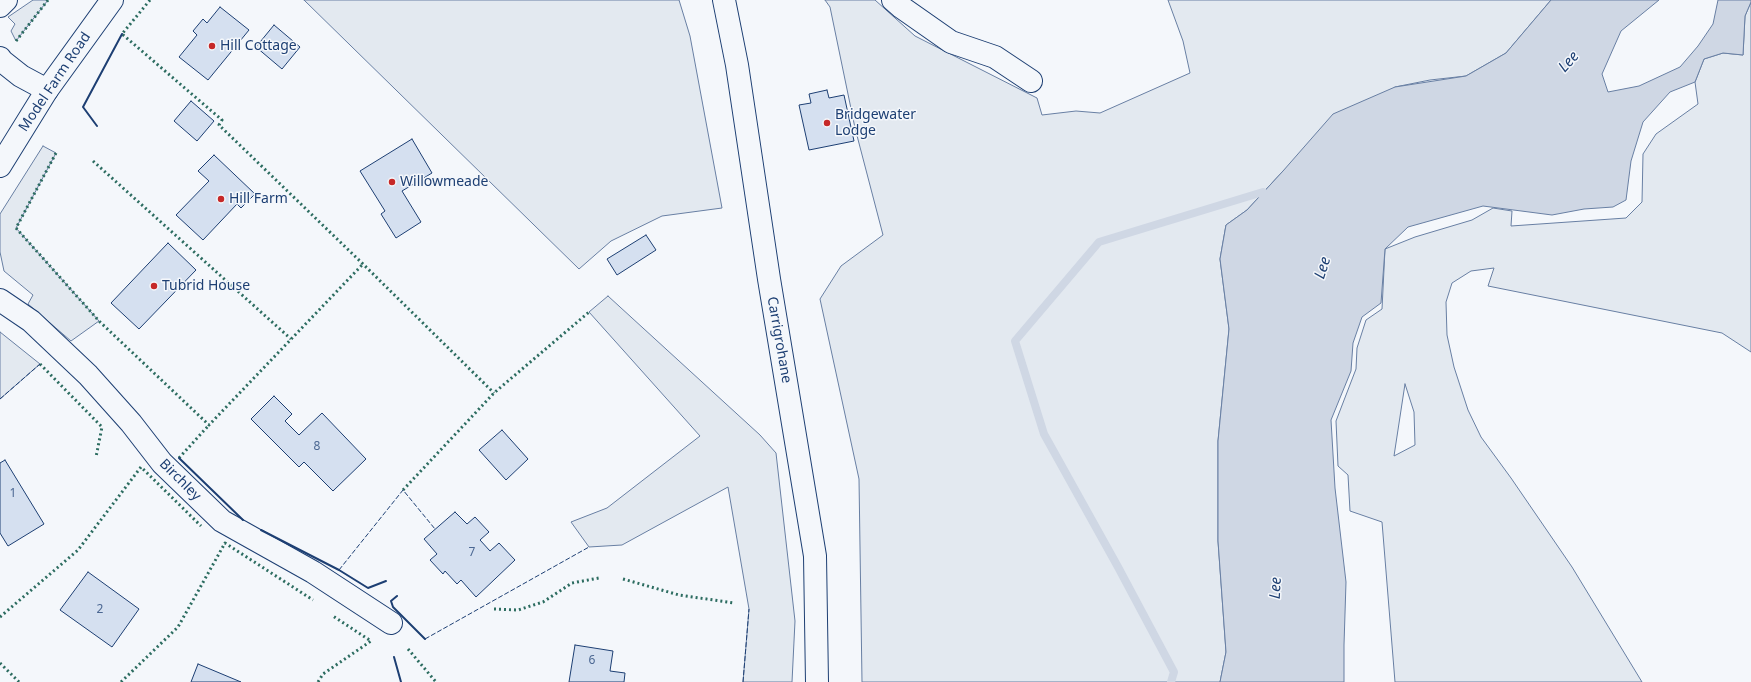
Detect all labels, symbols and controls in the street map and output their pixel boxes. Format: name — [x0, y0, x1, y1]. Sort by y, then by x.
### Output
street label: Model Farm Road — [16, 29, 94, 135]
place label: Hill Cottage — [220, 38, 297, 54]
marker: Hill Cottage — [207, 41, 217, 51]
water label: Lee — [1555, 48, 1583, 76]
place label: Bridgewater Lodge — [835, 107, 916, 140]
marker: Bridgewater Lodge — [822, 118, 832, 128]
place label: Willowmeade — [400, 174, 488, 190]
marker: Willowmeade — [387, 177, 397, 187]
place label: Hill Farm — [229, 191, 288, 207]
marker: Hill Farm — [216, 194, 226, 204]
water label: Lee — [1311, 255, 1335, 281]
place label: Tubrid House — [162, 278, 250, 294]
marker: Tubrid House — [149, 281, 159, 291]
street label: Carrigrohane — [763, 295, 795, 385]
house number: 8 — [314, 440, 320, 454]
street label: Birchley — [156, 456, 204, 504]
house number: 1 — [10, 487, 16, 501]
house number: 7 — [469, 546, 475, 560]
water label: Lee — [1266, 576, 1286, 600]
house number: 2 — [97, 603, 103, 617]
house number: 6 — [589, 654, 595, 668]

